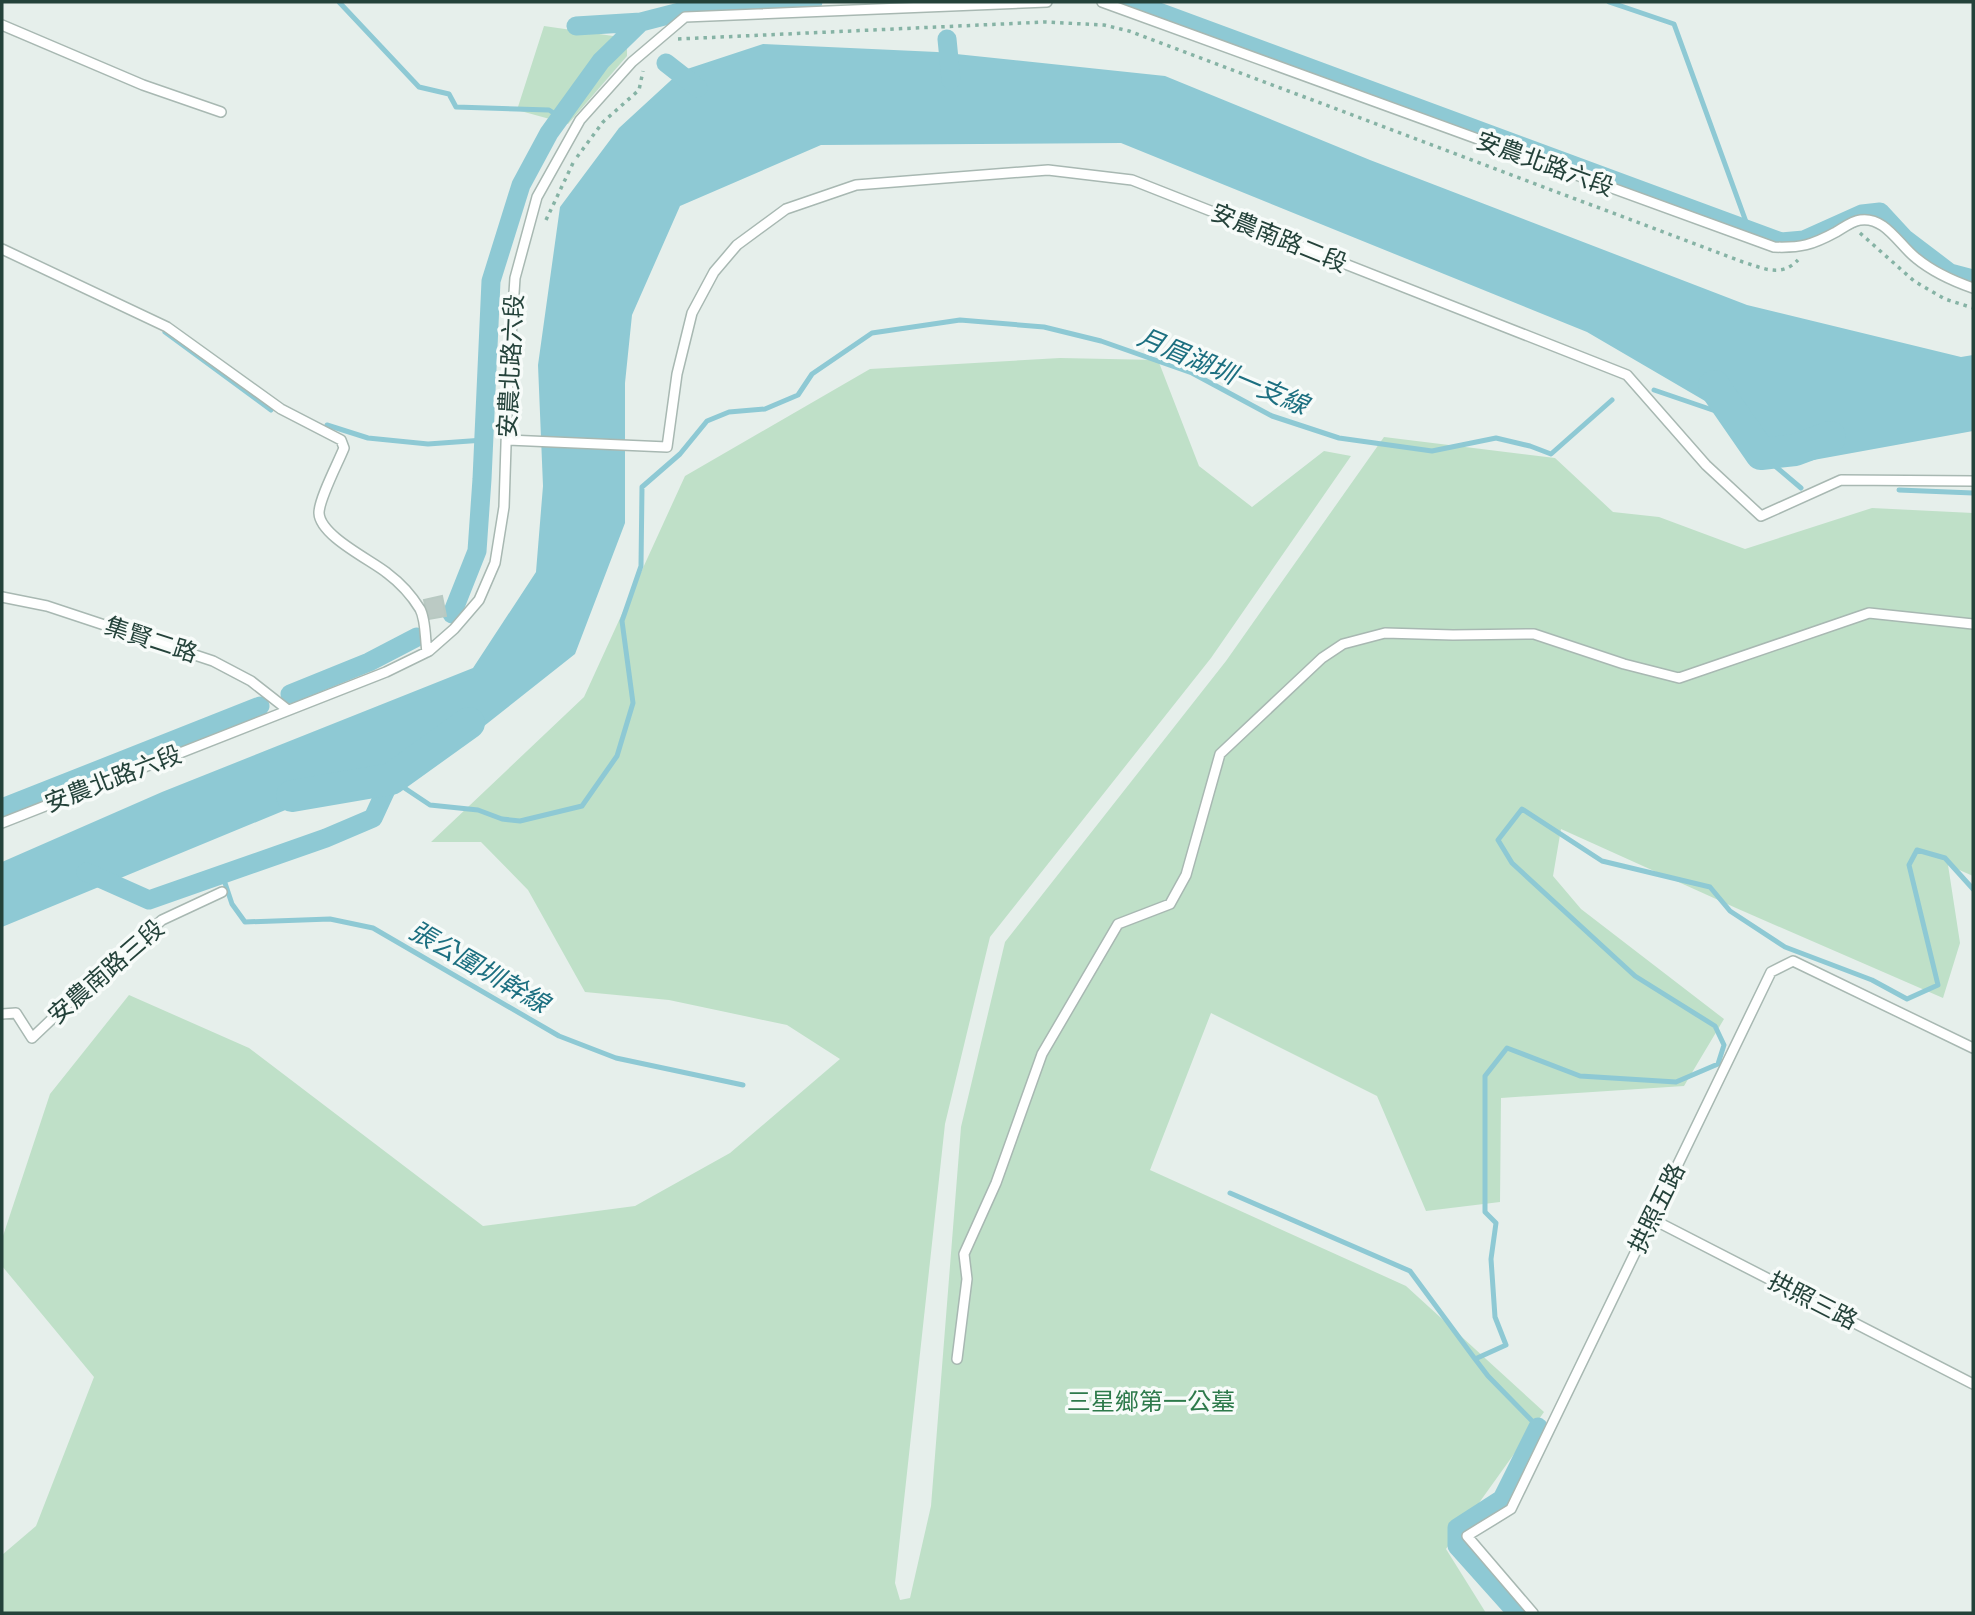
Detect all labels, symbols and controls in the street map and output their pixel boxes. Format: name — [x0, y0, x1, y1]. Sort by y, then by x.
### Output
street label: 安農北路六段 — [1472, 122, 1619, 205]
street label: 安農南路二段 — [1206, 194, 1353, 281]
street label: 安農北路六段 — [489, 293, 532, 439]
water label: 月眉湖圳一支線 — [1132, 318, 1317, 425]
street label: 集賢二路 — [100, 608, 202, 671]
street label: 安農北路六段 — [39, 736, 186, 821]
street label: 安農南路三段 — [40, 911, 171, 1032]
water label: 張公圍圳幹線 — [402, 912, 559, 1024]
street label: 拱照五路 — [1620, 1157, 1693, 1259]
street label: 拱照三路 — [1763, 1263, 1864, 1338]
park label: 三星鄉第一公墓 — [1067, 1384, 1235, 1419]

